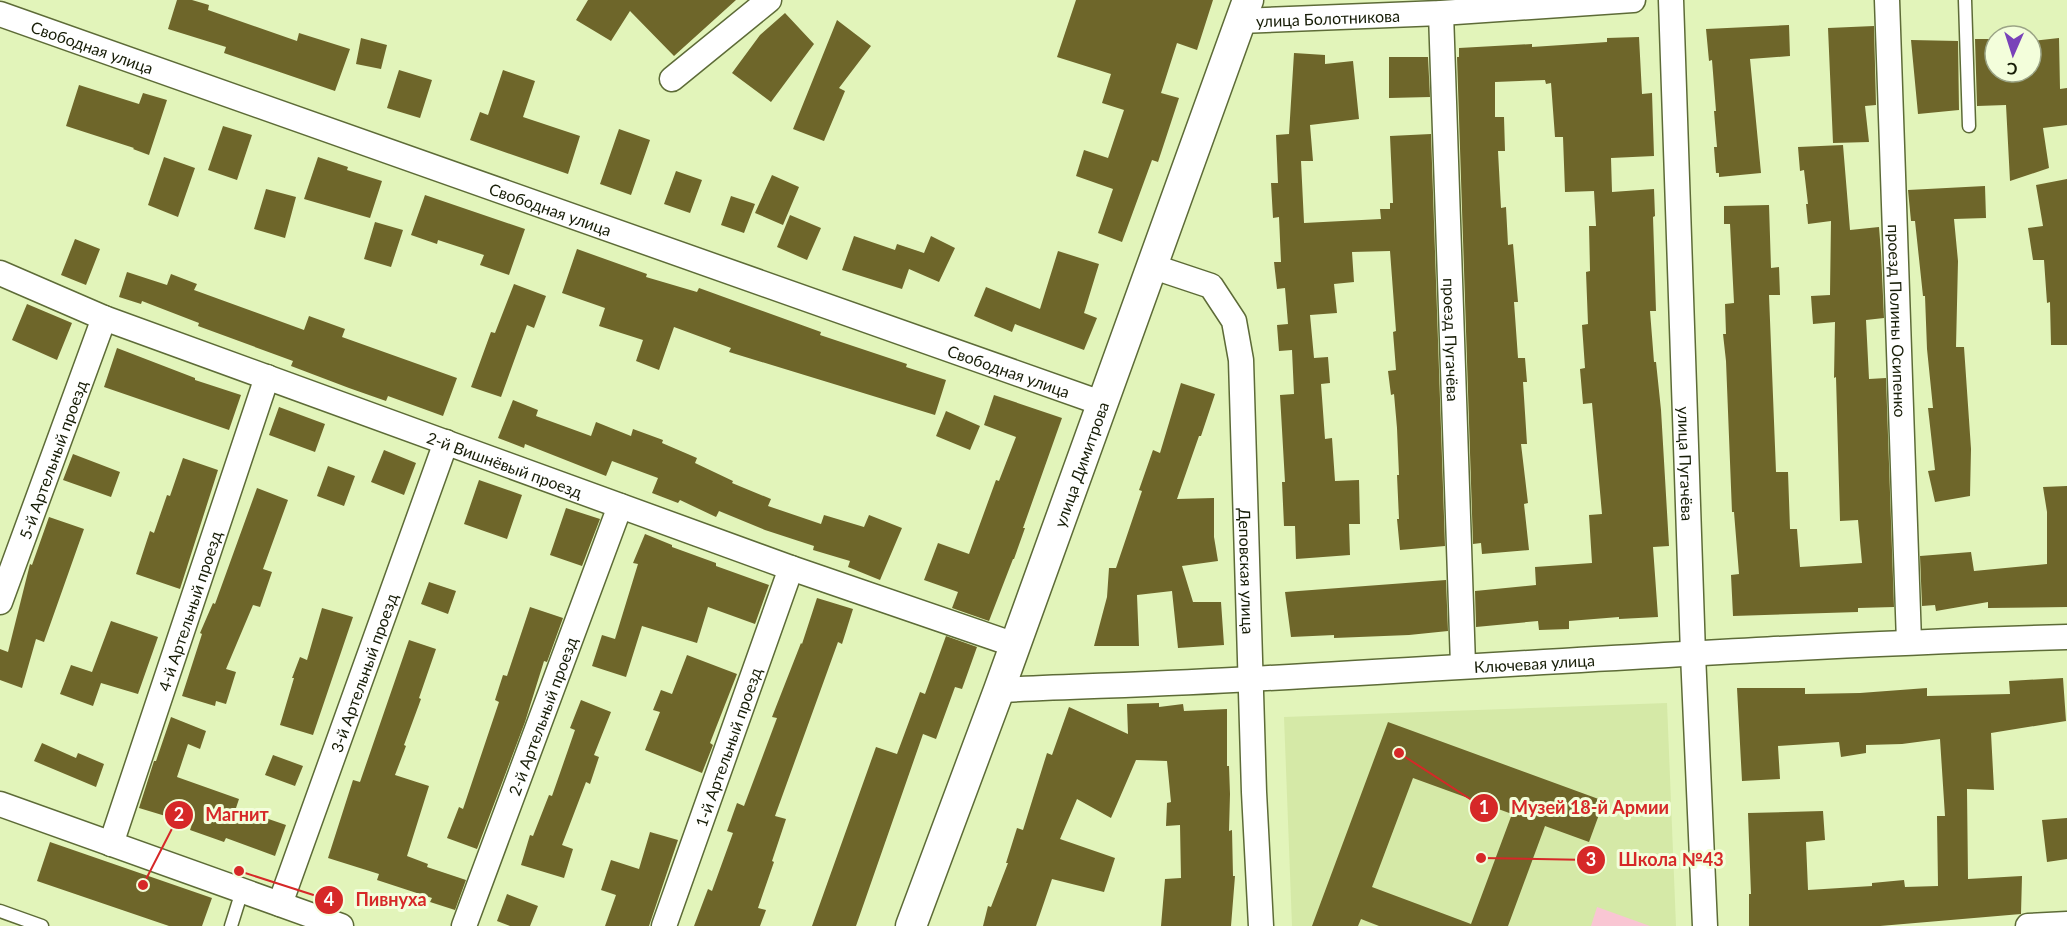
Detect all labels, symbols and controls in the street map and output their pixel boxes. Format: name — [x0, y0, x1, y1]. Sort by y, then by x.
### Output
street label: улица Болотникова — [1256, 5, 1400, 30]
street label: Свободная улица — [29, 16, 156, 77]
north arrow — [1983, 24, 2043, 84]
text: С — [2006, 60, 2018, 79]
street label: Свободная улица — [487, 178, 614, 239]
street label: проезд Полины Осипенко — [1885, 224, 1911, 418]
street label: проезд Пугачёва — [1440, 278, 1464, 402]
street label: Свободная улица — [945, 340, 1073, 401]
street label: 5-й Артельный проезд — [14, 377, 90, 541]
street label: улица Димитрова — [1049, 399, 1112, 529]
street label: улица Пугачёва — [1675, 406, 1698, 521]
street label: 2-й Вишнёвый проезд — [425, 427, 585, 501]
street label: Деповская улица — [1236, 508, 1259, 635]
street label: 4-й Артельный проезд — [153, 528, 225, 693]
street label: 3-й Артельный проезд — [326, 590, 401, 755]
street label: 2-й Артельный проезд — [504, 634, 580, 798]
street label: Ключевая улица — [1473, 650, 1595, 676]
street label: 1-й Артельный проезд — [691, 665, 765, 829]
callout: Музей 18-й Армии — [1469, 790, 1681, 826]
text: 1 — [1479, 796, 1489, 818]
text: Музей 18-й Армии — [1511, 796, 1669, 818]
callout: Магнит — [164, 797, 281, 833]
text: 2 — [174, 803, 184, 825]
text: Магнит — [205, 803, 269, 825]
callout: Школа №43 — [1576, 842, 1735, 878]
text: 3 — [1586, 848, 1596, 870]
text: Школа №43 — [1618, 848, 1724, 870]
callout: Пивнуха — [314, 882, 439, 918]
text: 4 — [324, 888, 334, 910]
text: Пивнуха — [355, 888, 427, 910]

